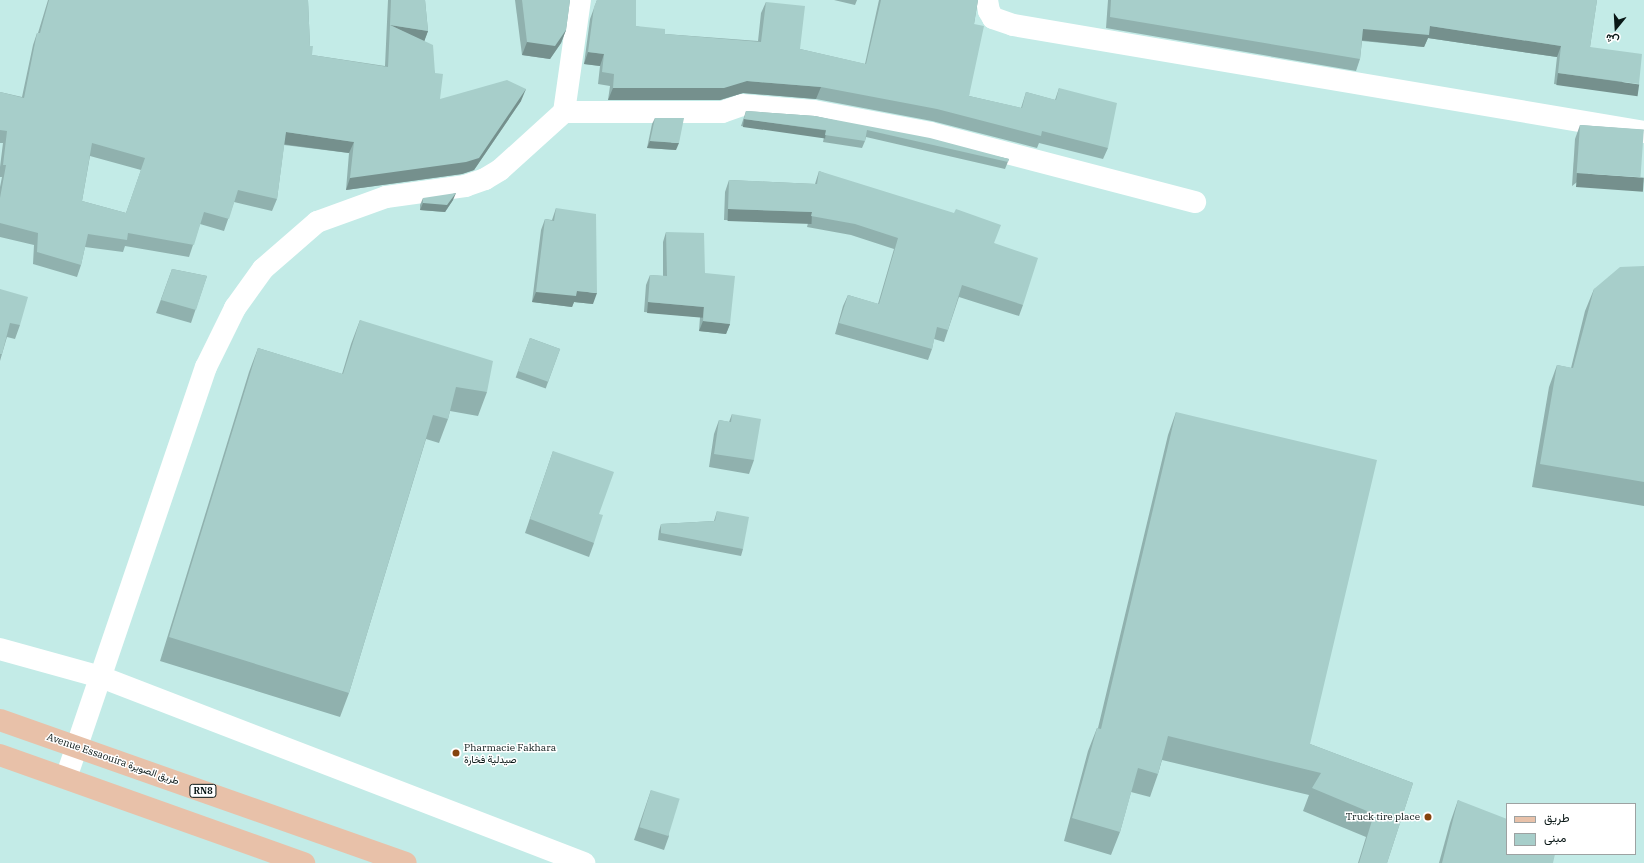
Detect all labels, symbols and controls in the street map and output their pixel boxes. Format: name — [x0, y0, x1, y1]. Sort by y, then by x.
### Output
north arrow — [1596, 8, 1636, 48]
text: ش — [1604, 31, 1621, 48]
street label: Avenue Essaouira طريق الصويرة — [45, 731, 181, 787]
place label: Pharmacie Fakhara صيدلية فخارة — [464, 741, 556, 764]
marker: Pharmacie Fakhara صيدلية فخارة — [451, 748, 461, 758]
road number: RN8 — [189, 784, 217, 798]
legend — [1506, 803, 1636, 855]
text: طريق — [1544, 810, 1569, 825]
place label: Truck tire place — [1346, 811, 1420, 823]
marker: Truck tire place — [1423, 812, 1433, 822]
text: مبنى — [1544, 830, 1566, 845]

